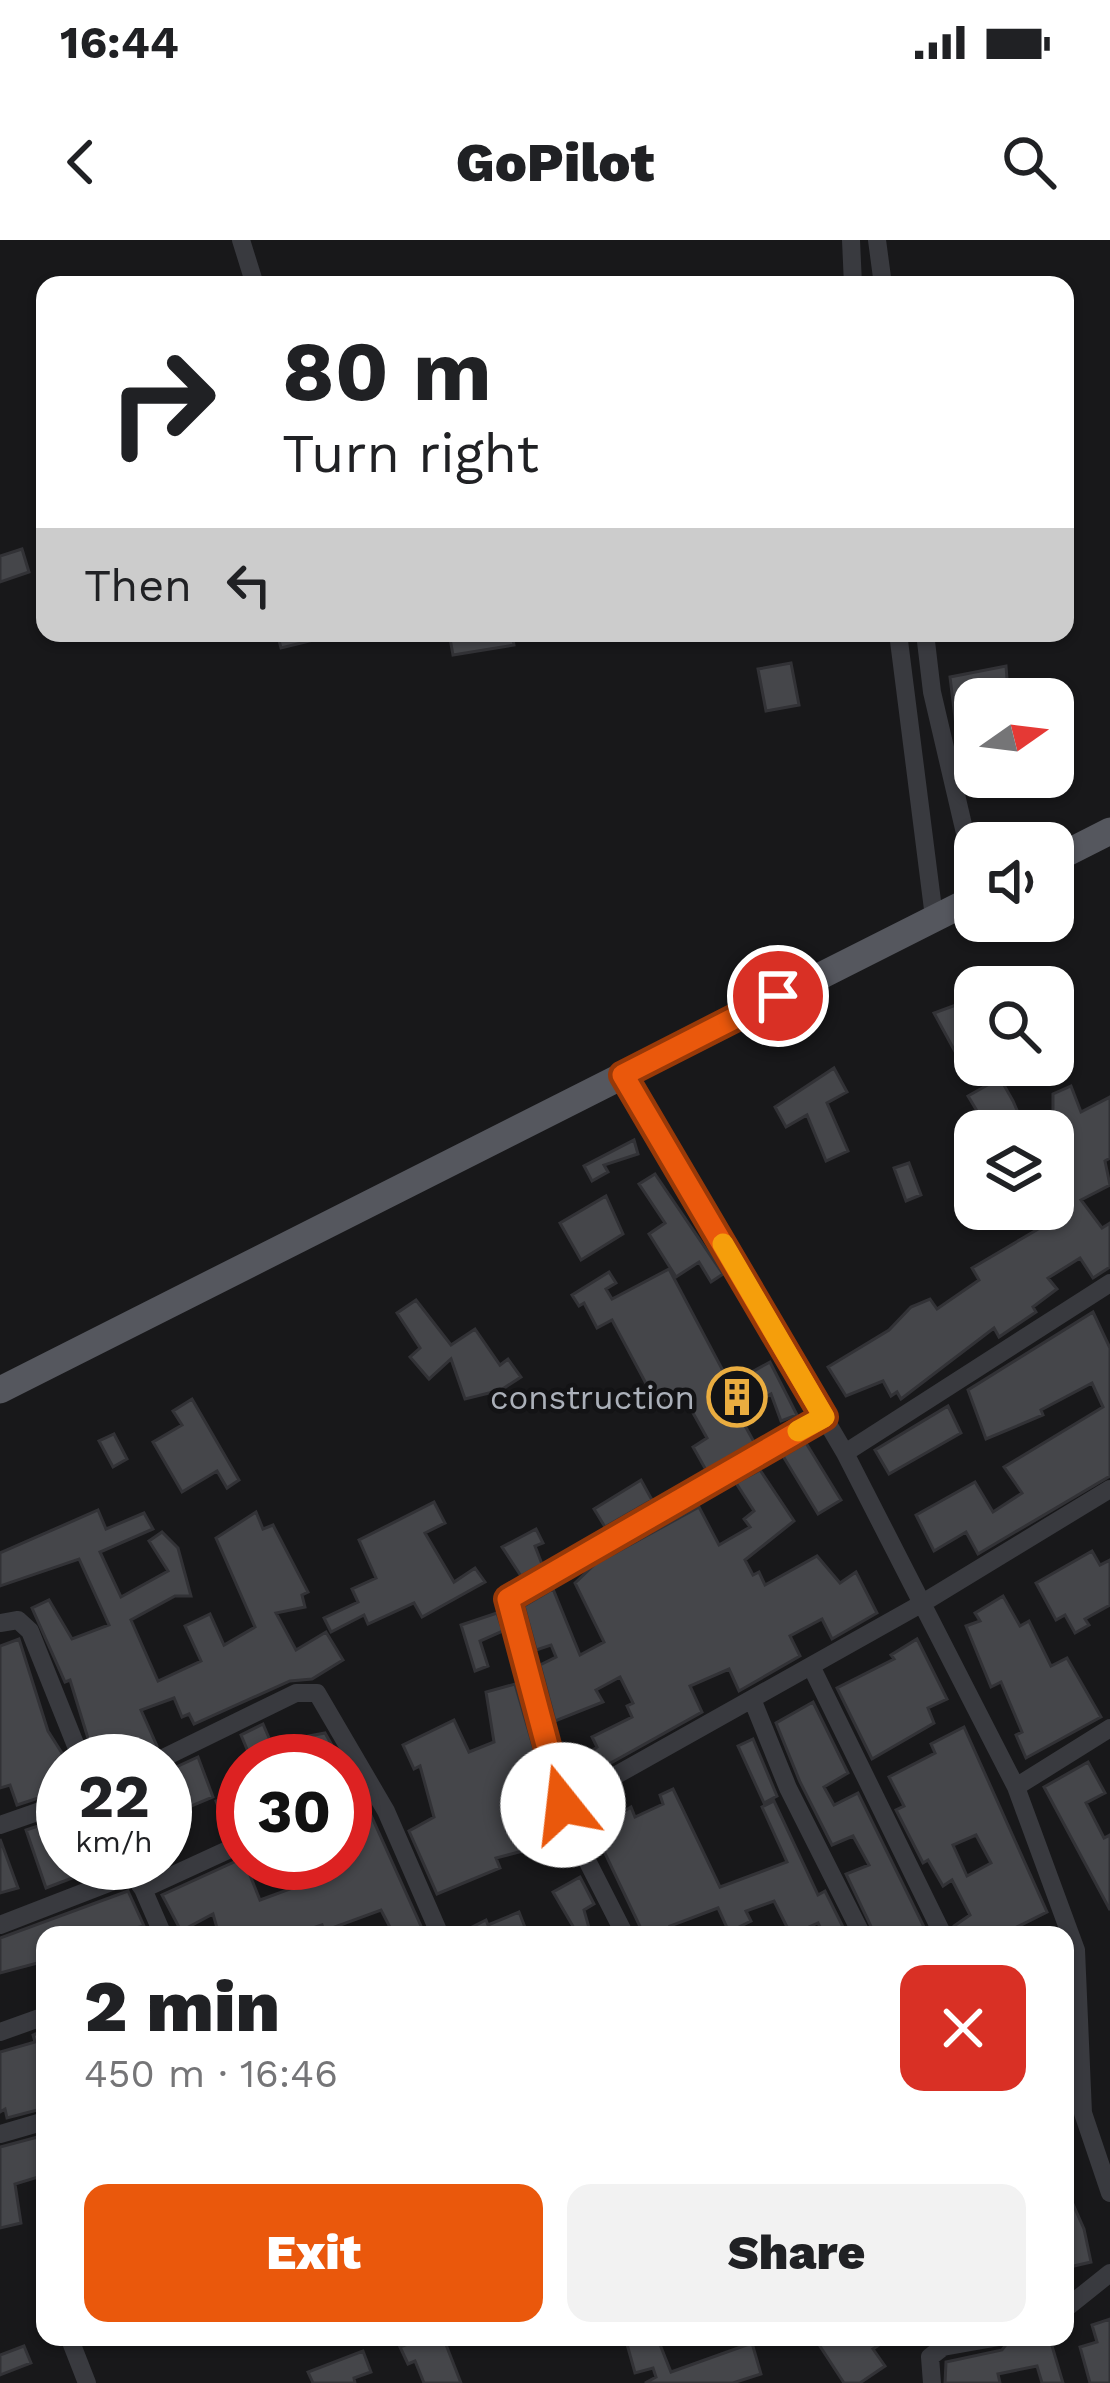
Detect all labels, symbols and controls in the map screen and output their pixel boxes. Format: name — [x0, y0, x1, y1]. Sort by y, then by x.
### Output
text: 16:44 — [60, 16, 179, 69]
icon: back — [48, 129, 114, 195]
icon: search — [996, 129, 1062, 195]
text: GoPilot — [456, 131, 654, 194]
text: 80 m — [282, 322, 492, 420]
icon: right — [84, 324, 240, 480]
text: Turn right — [282, 422, 539, 485]
icon: left — [216, 552, 282, 618]
text: Then — [84, 559, 192, 612]
north arrow — [954, 678, 1074, 798]
map controls — [954, 678, 1074, 1230]
button: sound — [954, 822, 1074, 942]
pin — [727, 945, 829, 1047]
icon: arrive — [745, 963, 811, 1029]
button: search — [954, 966, 1074, 1086]
button: layers — [954, 1110, 1074, 1230]
building icon: construction — [706, 1366, 768, 1428]
place label: construction — [490, 1378, 695, 1417]
speed limit sign: 30 — [216, 1734, 372, 1890]
position arrow — [500, 1742, 626, 1868]
text: 22 — [78, 1761, 150, 1832]
text: km/h — [75, 1824, 153, 1859]
text: 2 min — [84, 1964, 280, 2048]
button: close — [900, 1965, 1026, 2091]
text: 450 m · 16:46 — [84, 2051, 338, 2096]
button: Exit — [84, 2184, 543, 2322]
button: Share — [567, 2184, 1026, 2322]

